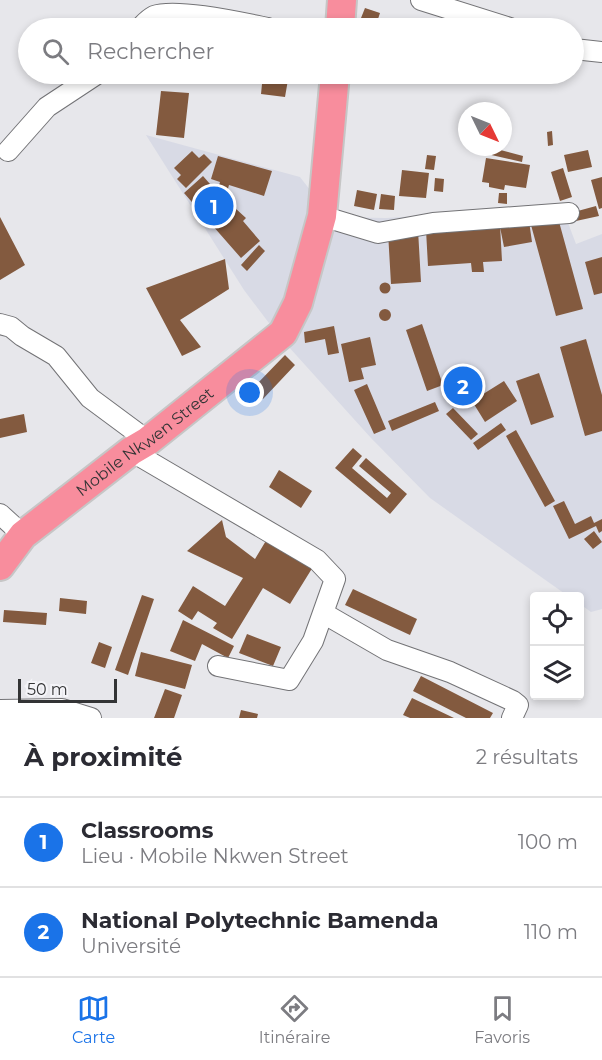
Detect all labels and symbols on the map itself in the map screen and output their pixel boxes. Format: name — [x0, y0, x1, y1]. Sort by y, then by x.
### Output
north arrow — [458, 102, 512, 156]
pin: 1 — [194, 184, 234, 228]
pin: 2 — [444, 364, 482, 408]
your location — [235, 378, 264, 407]
street label: Mobile Nkwen Street — [72, 383, 218, 500]
scale bar — [18, 676, 117, 704]

